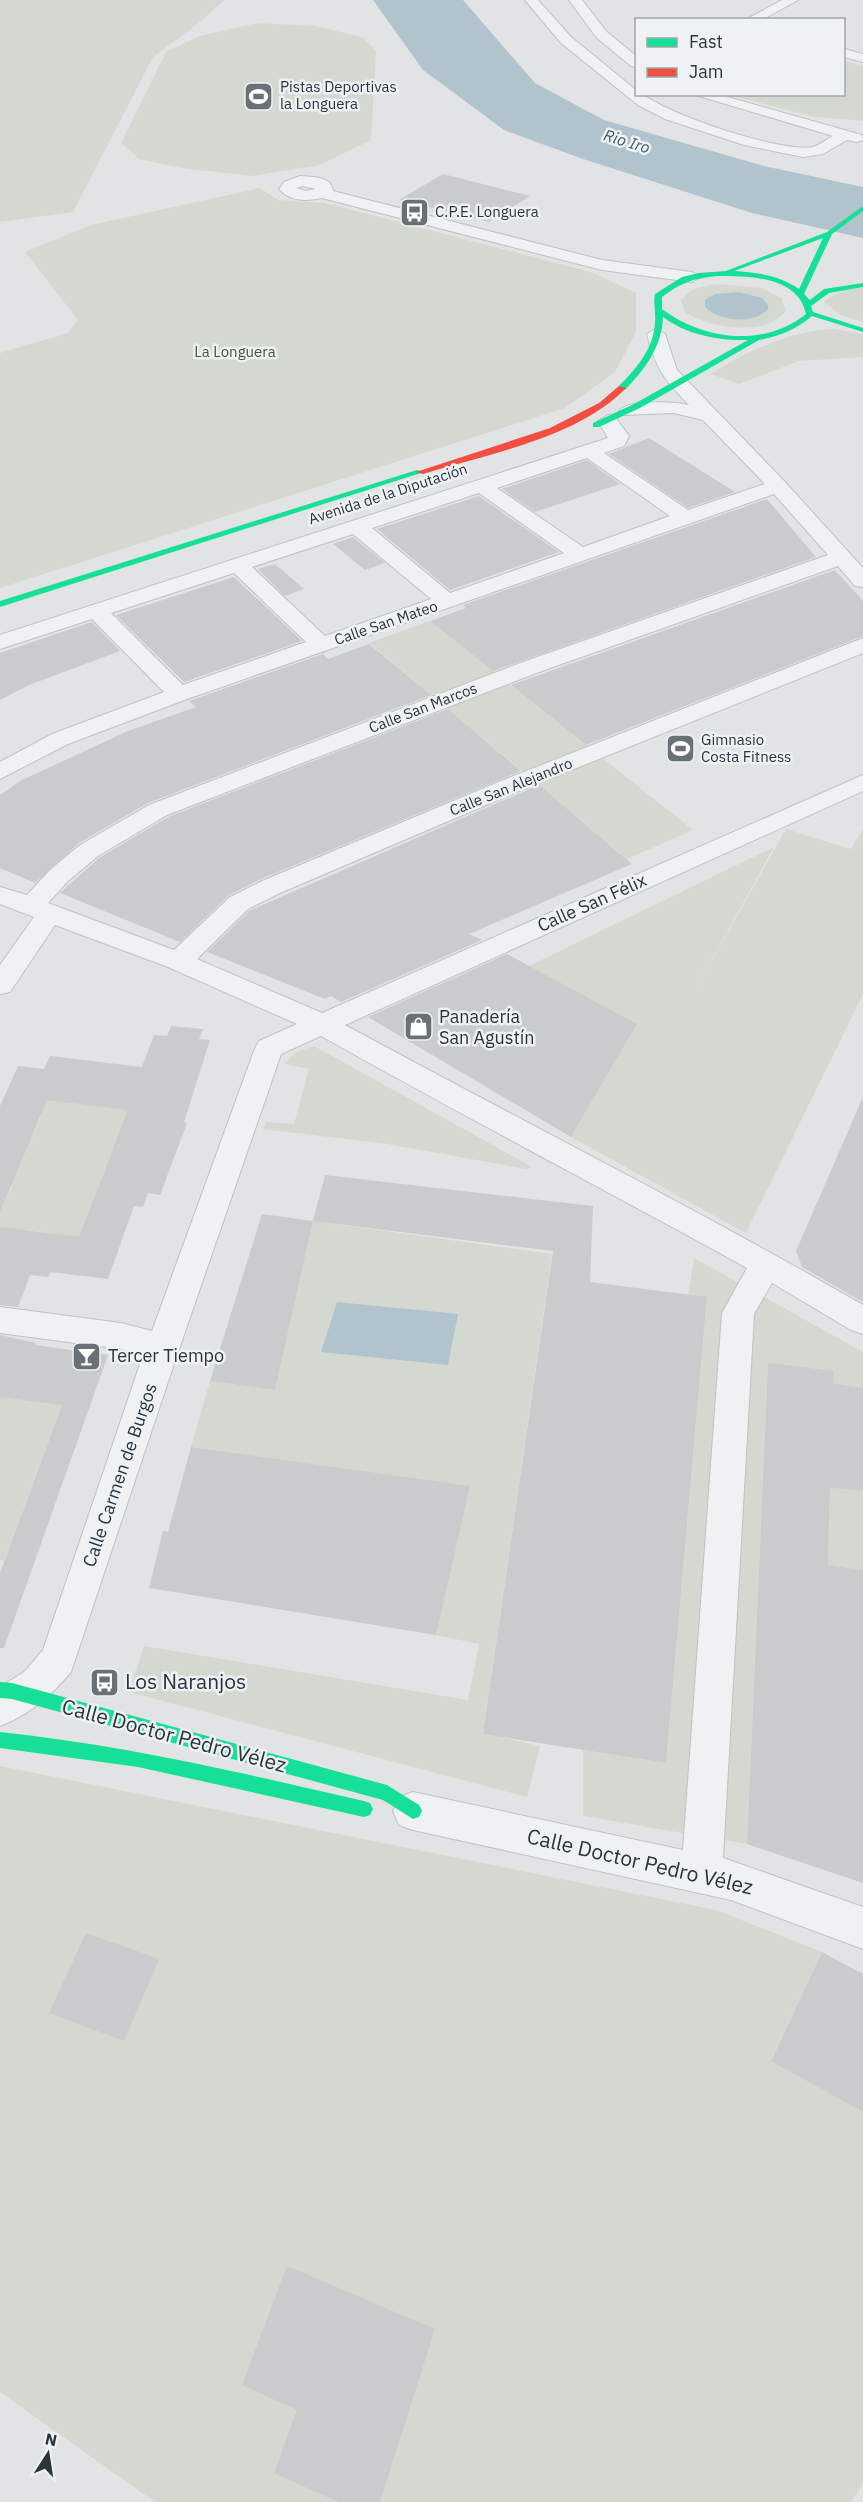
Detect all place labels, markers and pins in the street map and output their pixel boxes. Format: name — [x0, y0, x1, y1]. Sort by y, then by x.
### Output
place label: Pistas Deportivas la Longuera — [280, 77, 397, 113]
sports icon: Pistas Deportivas la Longuera — [243, 80, 275, 112]
bus stop icon: C.P.E. Longuera — [398, 196, 430, 228]
place label: C.P.E. Longuera — [435, 202, 539, 221]
place label: Gimnasio Costa Fitness — [701, 730, 791, 766]
sports icon: Gimnasio Costa Fitness — [664, 733, 696, 765]
place label: Panadería San Agustín — [439, 1005, 534, 1049]
shop icon: Panadería San Agustín — [402, 1011, 434, 1043]
bar icon: Tercer Tiempo — [71, 1340, 103, 1372]
place label: Tercer Tiempo — [108, 1344, 224, 1367]
bus stop icon: Los Naranjos — [88, 1666, 120, 1698]
place label: Los Naranjos — [125, 1667, 246, 1695]

